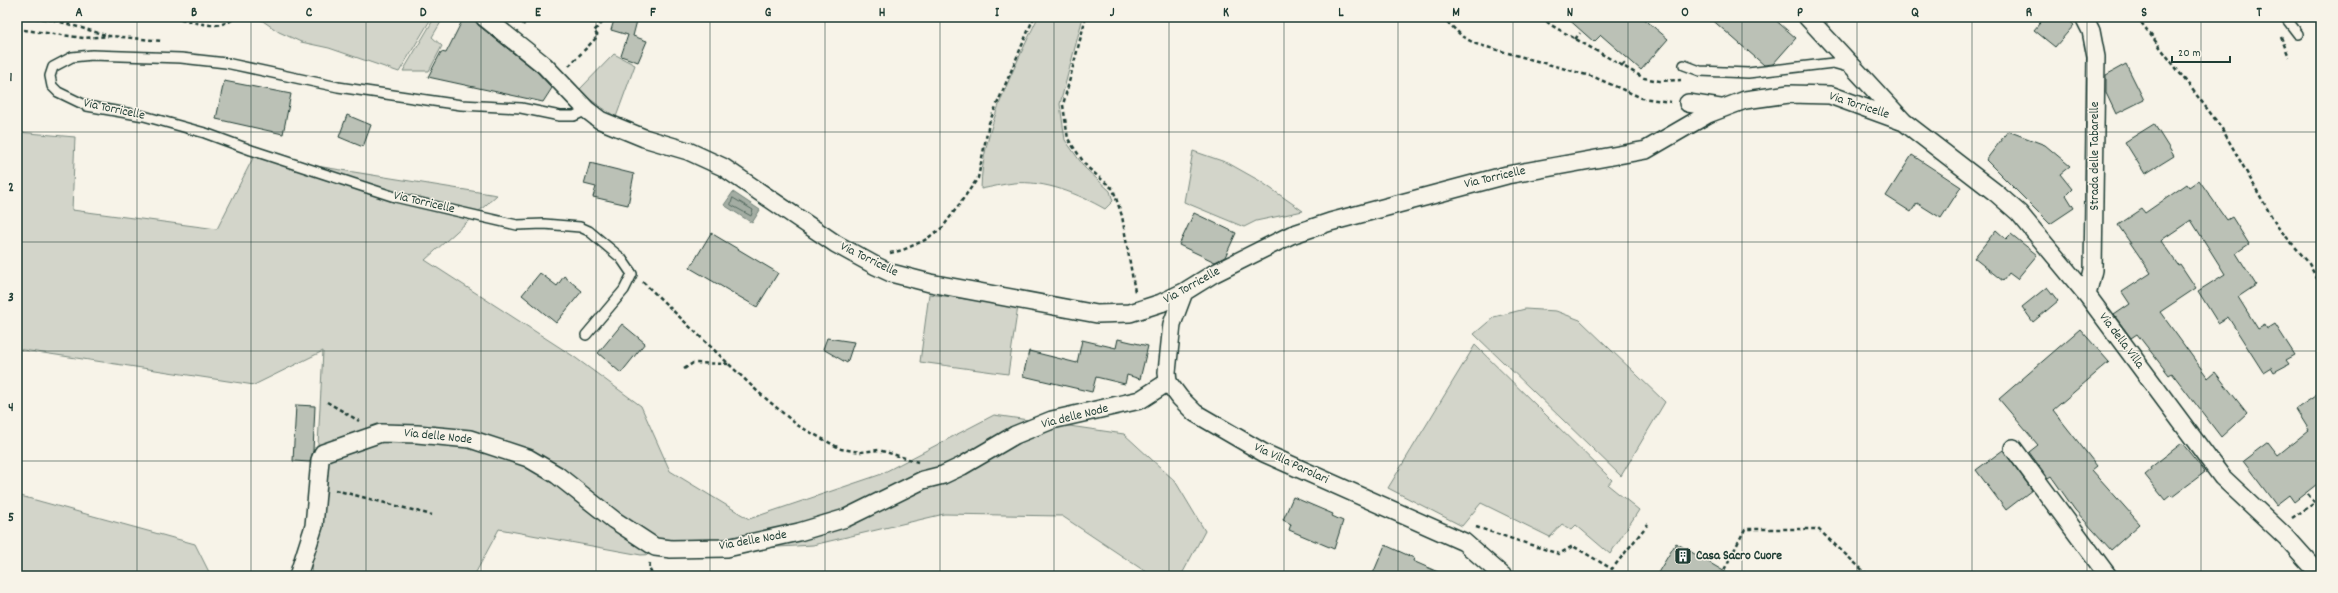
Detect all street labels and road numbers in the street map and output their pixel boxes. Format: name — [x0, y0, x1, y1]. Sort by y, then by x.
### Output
street label: Via Torricelle — [1826, 87, 1892, 125]
street label: Via Torricelle — [82, 94, 147, 126]
street label: Strada delle Tabarelle — [2086, 101, 2105, 210]
street label: Via Torricelle — [1462, 162, 1528, 194]
street label: Via Torricelle — [391, 187, 457, 219]
street label: Via Torricelle — [837, 238, 901, 282]
street label: Via Torricelle — [1160, 262, 1224, 309]
street label: Via della Villa — [2094, 309, 2149, 374]
street label: Via delle Node — [1039, 399, 1111, 434]
street label: Via delle Node — [403, 424, 473, 450]
street label: Via Villa Parolari — [1250, 438, 1332, 490]
street label: Via delle Node — [718, 526, 789, 556]

